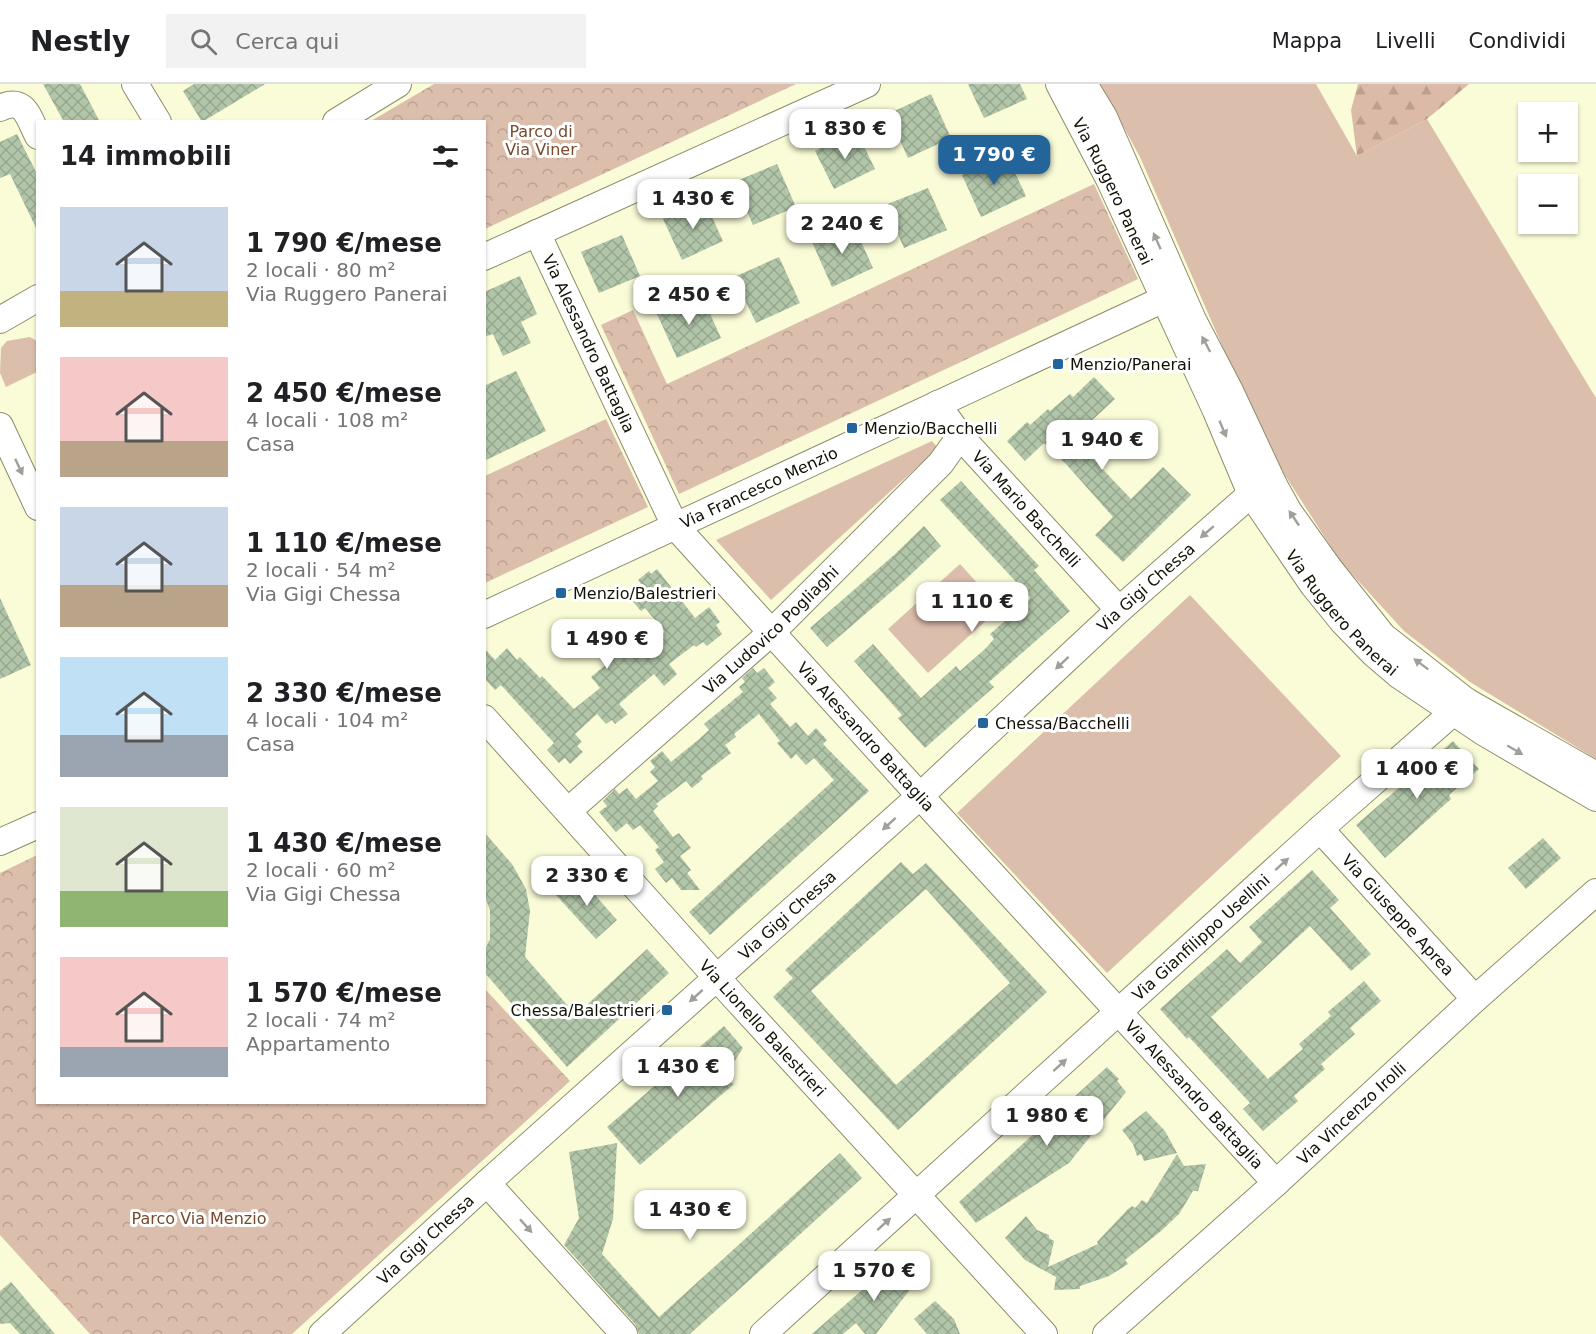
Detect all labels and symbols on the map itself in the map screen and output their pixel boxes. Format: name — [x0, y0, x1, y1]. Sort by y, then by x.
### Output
pin: 1 830 € — [790, 109, 900, 160]
street label: Via Ruggero Panerai — [1069, 114, 1157, 268]
park label: Parco di Via Viner — [505, 122, 577, 159]
pin: 1 790 € — [939, 135, 1049, 186]
pin: 1 430 € — [638, 179, 748, 230]
pin: 2 240 € — [787, 204, 897, 255]
one-way arrow — [1153, 233, 1162, 250]
street label: Via Alessandro Battaglia — [539, 251, 639, 436]
pin: 2 450 € — [634, 275, 744, 326]
one-way arrow — [1201, 336, 1211, 353]
place label: Menzio/Panerai — [1070, 355, 1191, 374]
marker: Menzio/Panerai — [1051, 357, 1065, 371]
place label: Menzio/Bacchelli — [864, 419, 998, 438]
pin: 1 940 € — [1047, 420, 1157, 471]
one-way arrow — [1218, 420, 1228, 438]
marker: Menzio/Bacchelli — [845, 421, 859, 435]
street label: Via Francesco Menzio — [677, 443, 841, 532]
street label: Via Mario Bacchelli — [968, 447, 1085, 571]
one-way arrow — [14, 458, 23, 475]
one-way arrow — [1289, 510, 1300, 526]
one-way arrow — [1200, 525, 1215, 538]
street label: Via Gigi Chessa — [1093, 539, 1198, 635]
street label: Via Ruggero Panerai — [1282, 546, 1402, 680]
street label: Via Ludovico Pogliaghi — [699, 562, 842, 698]
pin: 1 110 € — [917, 582, 1027, 633]
place label: Menzio/Balestrieri — [573, 584, 716, 603]
marker: Menzio/Balestrieri — [554, 586, 568, 600]
pin: 1 490 € — [552, 619, 662, 670]
one-way arrow — [1055, 656, 1070, 670]
street label: Via Alessandro Battaglia — [793, 658, 939, 815]
one-way arrow — [1413, 658, 1429, 670]
place label: Chessa/Bacchelli — [995, 714, 1130, 733]
marker: Chessa/Bacchelli — [976, 716, 990, 730]
one-way arrow — [1507, 745, 1524, 755]
pin: 1 400 € — [1362, 749, 1472, 800]
one-way arrow — [881, 817, 896, 831]
street label: Via Giuseppe Aprea — [1338, 850, 1458, 979]
pin: 2 330 € — [532, 856, 642, 907]
one-way arrow — [1275, 857, 1289, 871]
street label: Via Gigi Chessa — [734, 866, 840, 963]
street label: Via Gianfilippo Usellini — [1128, 870, 1273, 1004]
street label: Via Lionello Balestrieri — [696, 956, 830, 1100]
one-way arrow — [689, 989, 704, 1003]
place label: Chessa/Balestrieri — [510, 1001, 655, 1020]
marker: Chessa/Balestrieri — [660, 1003, 674, 1017]
street label: Via Alessandro Battaglia — [1121, 1016, 1268, 1173]
pin: 1 430 € — [623, 1047, 733, 1098]
street label: Via Vincenzo Irolli — [1293, 1058, 1410, 1168]
one-way arrow — [1052, 1059, 1067, 1072]
pin: 1 980 € — [992, 1096, 1102, 1147]
pin: 1 430 € — [635, 1190, 745, 1241]
street label: Via Gigi Chessa — [373, 1191, 477, 1288]
park label: Parco Via Menzio — [132, 1209, 266, 1228]
one-way arrow — [876, 1218, 891, 1231]
one-way arrow — [519, 1219, 533, 1234]
pin: 1 570 € — [819, 1251, 929, 1302]

